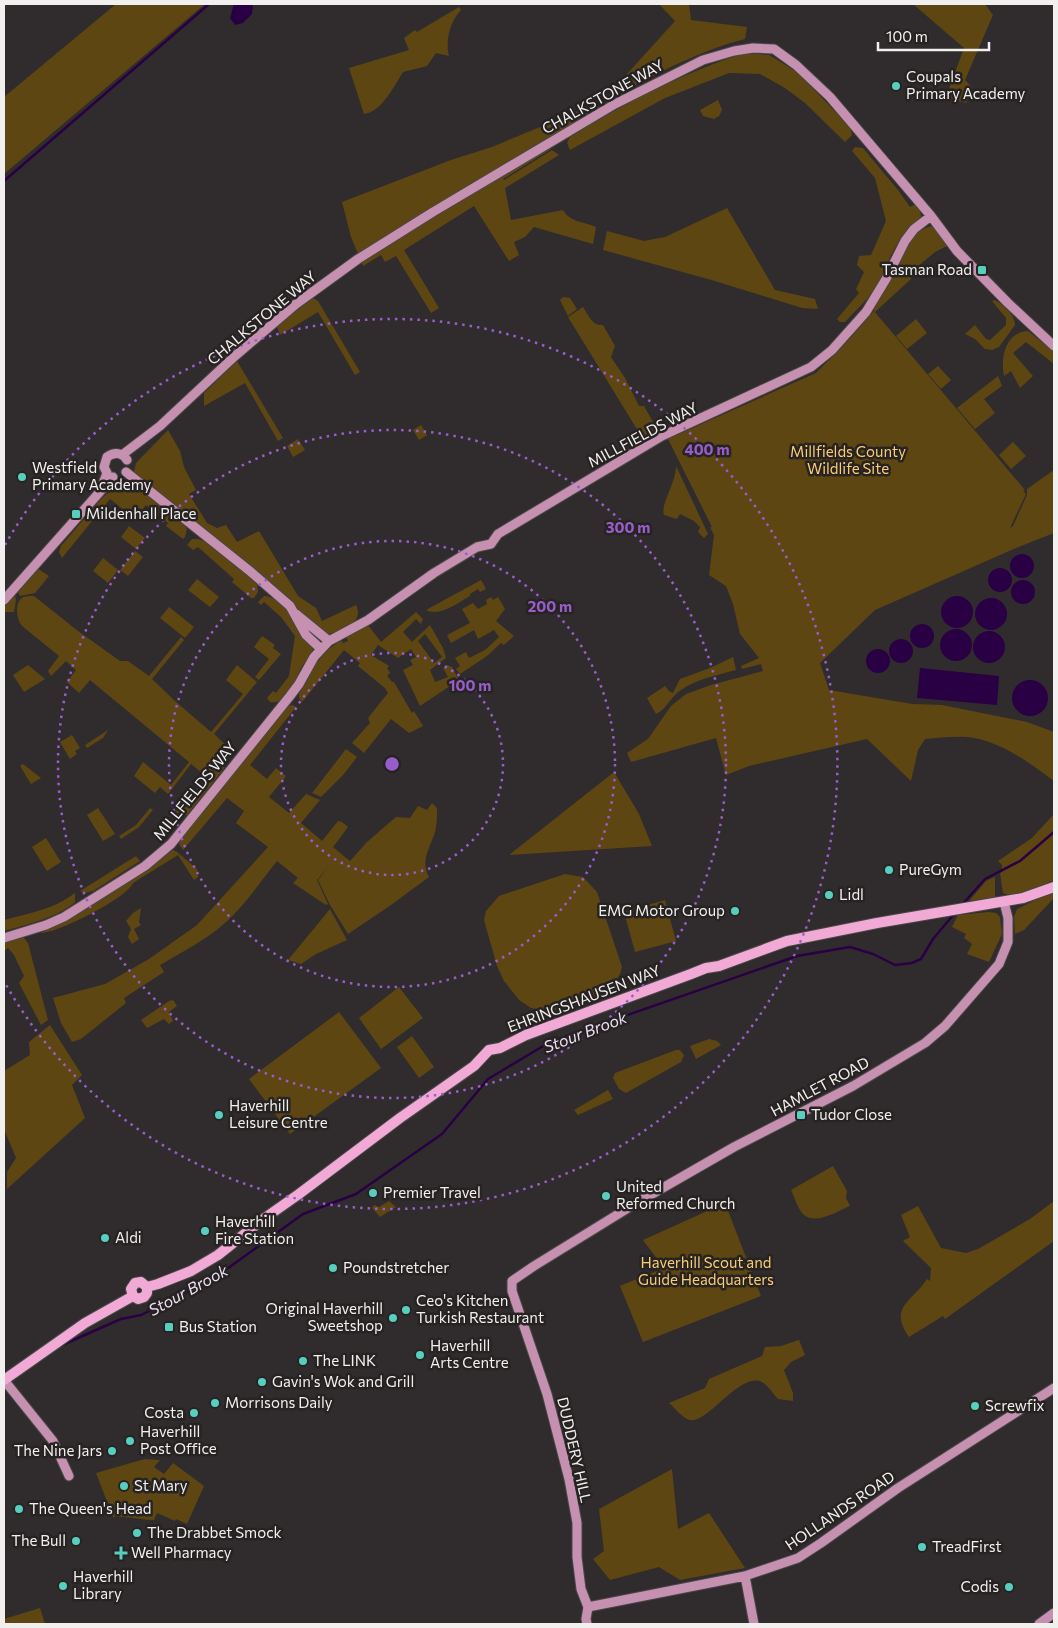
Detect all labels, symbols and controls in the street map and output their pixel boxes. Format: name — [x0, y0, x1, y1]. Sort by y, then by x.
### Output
scale bar — [878, 20, 989, 52]
text: 100 m — [886, 27, 928, 45]
street label: CHALKSTONE WAY — [538, 55, 667, 137]
place label: Coupals Primary Academy — [906, 67, 1026, 102]
marker: Coupals Primary Academy — [890, 80, 902, 92]
place label: Tasman Road — [882, 260, 972, 278]
marker: Tasman Road — [976, 264, 988, 276]
street label: CHALKSTONE WAY — [203, 266, 320, 368]
street label: MILLFIELDS WAY — [585, 397, 701, 471]
text: 400 m — [684, 440, 730, 458]
park label: Millfields County Wildlife Site — [790, 442, 906, 477]
place label: Westfield Primary Academy — [32, 458, 152, 493]
marker: Westfield Primary Academy — [16, 471, 28, 483]
place label: Mildenhall Place — [86, 504, 197, 522]
marker: Mildenhall Place — [70, 508, 82, 520]
text: 300 m — [606, 518, 650, 536]
text: 200 m — [528, 597, 572, 615]
text: 100 m — [449, 676, 491, 694]
street label: MILLFIELDS WAY — [149, 737, 240, 843]
centre of rings — [383, 755, 401, 773]
place label: PureGym — [899, 860, 962, 878]
marker: PureGym — [883, 864, 895, 876]
place label: Lidl — [839, 885, 864, 903]
marker: Lidl — [823, 889, 835, 901]
place label: EMG Motor Group — [598, 901, 725, 919]
marker: EMG Motor Group — [729, 905, 741, 917]
street label: EHRINGSHAUSEN WAY — [505, 960, 663, 1036]
water label: Stour Brook — [540, 1007, 630, 1056]
street label: HAMLET ROAD — [767, 1053, 872, 1120]
place label: Haverhill Leisure Centre — [229, 1096, 328, 1131]
place label: Tudor Close — [811, 1105, 892, 1123]
marker: Haverhill Leisure Centre — [213, 1109, 225, 1121]
marker: Tudor Close — [795, 1109, 807, 1121]
place label: United Reformed Church — [616, 1177, 735, 1212]
place label: Premier Travel — [383, 1183, 481, 1201]
marker: Premier Travel — [367, 1187, 379, 1199]
marker: United Reformed Church — [600, 1190, 612, 1202]
place label: Haverhill Fire Station — [215, 1212, 294, 1247]
marker: Haverhill Fire Station — [199, 1225, 211, 1237]
place label: Aldi — [115, 1228, 142, 1246]
marker: Aldi — [99, 1232, 111, 1244]
park label: Haverhill Scout and Guide Headquarters — [638, 1253, 774, 1288]
place label: Poundstretcher — [343, 1258, 449, 1276]
water label: Stour Brook — [145, 1260, 231, 1319]
marker: Poundstretcher — [327, 1262, 339, 1274]
place label: Ceo's Kitchen Turkish Restaurant — [416, 1291, 544, 1326]
place label: Original Haverhill Sweetshop — [265, 1299, 383, 1334]
marker: Ceo's Kitchen Turkish Restaurant — [400, 1304, 412, 1316]
marker: Original Haverhill Sweetshop — [387, 1312, 399, 1324]
place label: Bus Station — [179, 1317, 257, 1335]
marker: Bus Station — [163, 1321, 175, 1333]
place label: Haverhill Arts Centre — [430, 1336, 509, 1371]
marker: Haverhill Arts Centre — [414, 1349, 426, 1361]
place label: The LINK — [313, 1351, 376, 1369]
marker: The LINK — [297, 1355, 309, 1367]
place label: Gavin's Wok and Grill — [272, 1372, 414, 1390]
marker: Gavin's Wok and Grill — [256, 1376, 268, 1388]
place label: Morrisons Daily — [225, 1393, 333, 1411]
street label: DUDDERY HILL — [554, 1395, 596, 1505]
place label: Screwfix — [985, 1396, 1044, 1414]
marker: Morrisons Daily — [209, 1397, 221, 1409]
marker: Screwfix — [969, 1400, 981, 1412]
place label: Costa — [144, 1403, 184, 1421]
marker: Costa — [188, 1407, 200, 1419]
place label: Haverhill Post Office — [140, 1422, 217, 1457]
marker: Haverhill Post Office — [124, 1435, 136, 1447]
place label: The Nine Jars — [14, 1441, 102, 1459]
marker: The Nine Jars — [106, 1445, 118, 1457]
street label: HOLLANDS ROAD — [781, 1467, 898, 1553]
place label: St Mary — [134, 1476, 188, 1494]
marker: St Mary — [118, 1480, 130, 1492]
place label: The Queen's Head — [29, 1499, 151, 1517]
marker: The Queen's Head — [13, 1503, 25, 1515]
place label: The Drabbet Smock — [147, 1523, 282, 1541]
marker: The Drabbet Smock — [131, 1527, 143, 1539]
place label: The Bull — [11, 1531, 66, 1549]
marker: The Bull — [70, 1535, 82, 1547]
place label: TreadFirst — [932, 1537, 1002, 1555]
marker: TreadFirst — [916, 1541, 928, 1553]
place label: Well Pharmacy — [131, 1543, 232, 1561]
marker: Well Pharmacy — [115, 1547, 127, 1559]
place label: Haverhill Library — [73, 1567, 133, 1602]
place label: Codis — [960, 1577, 999, 1595]
marker: Haverhill Library — [57, 1580, 69, 1592]
marker: Codis — [1003, 1581, 1015, 1593]

